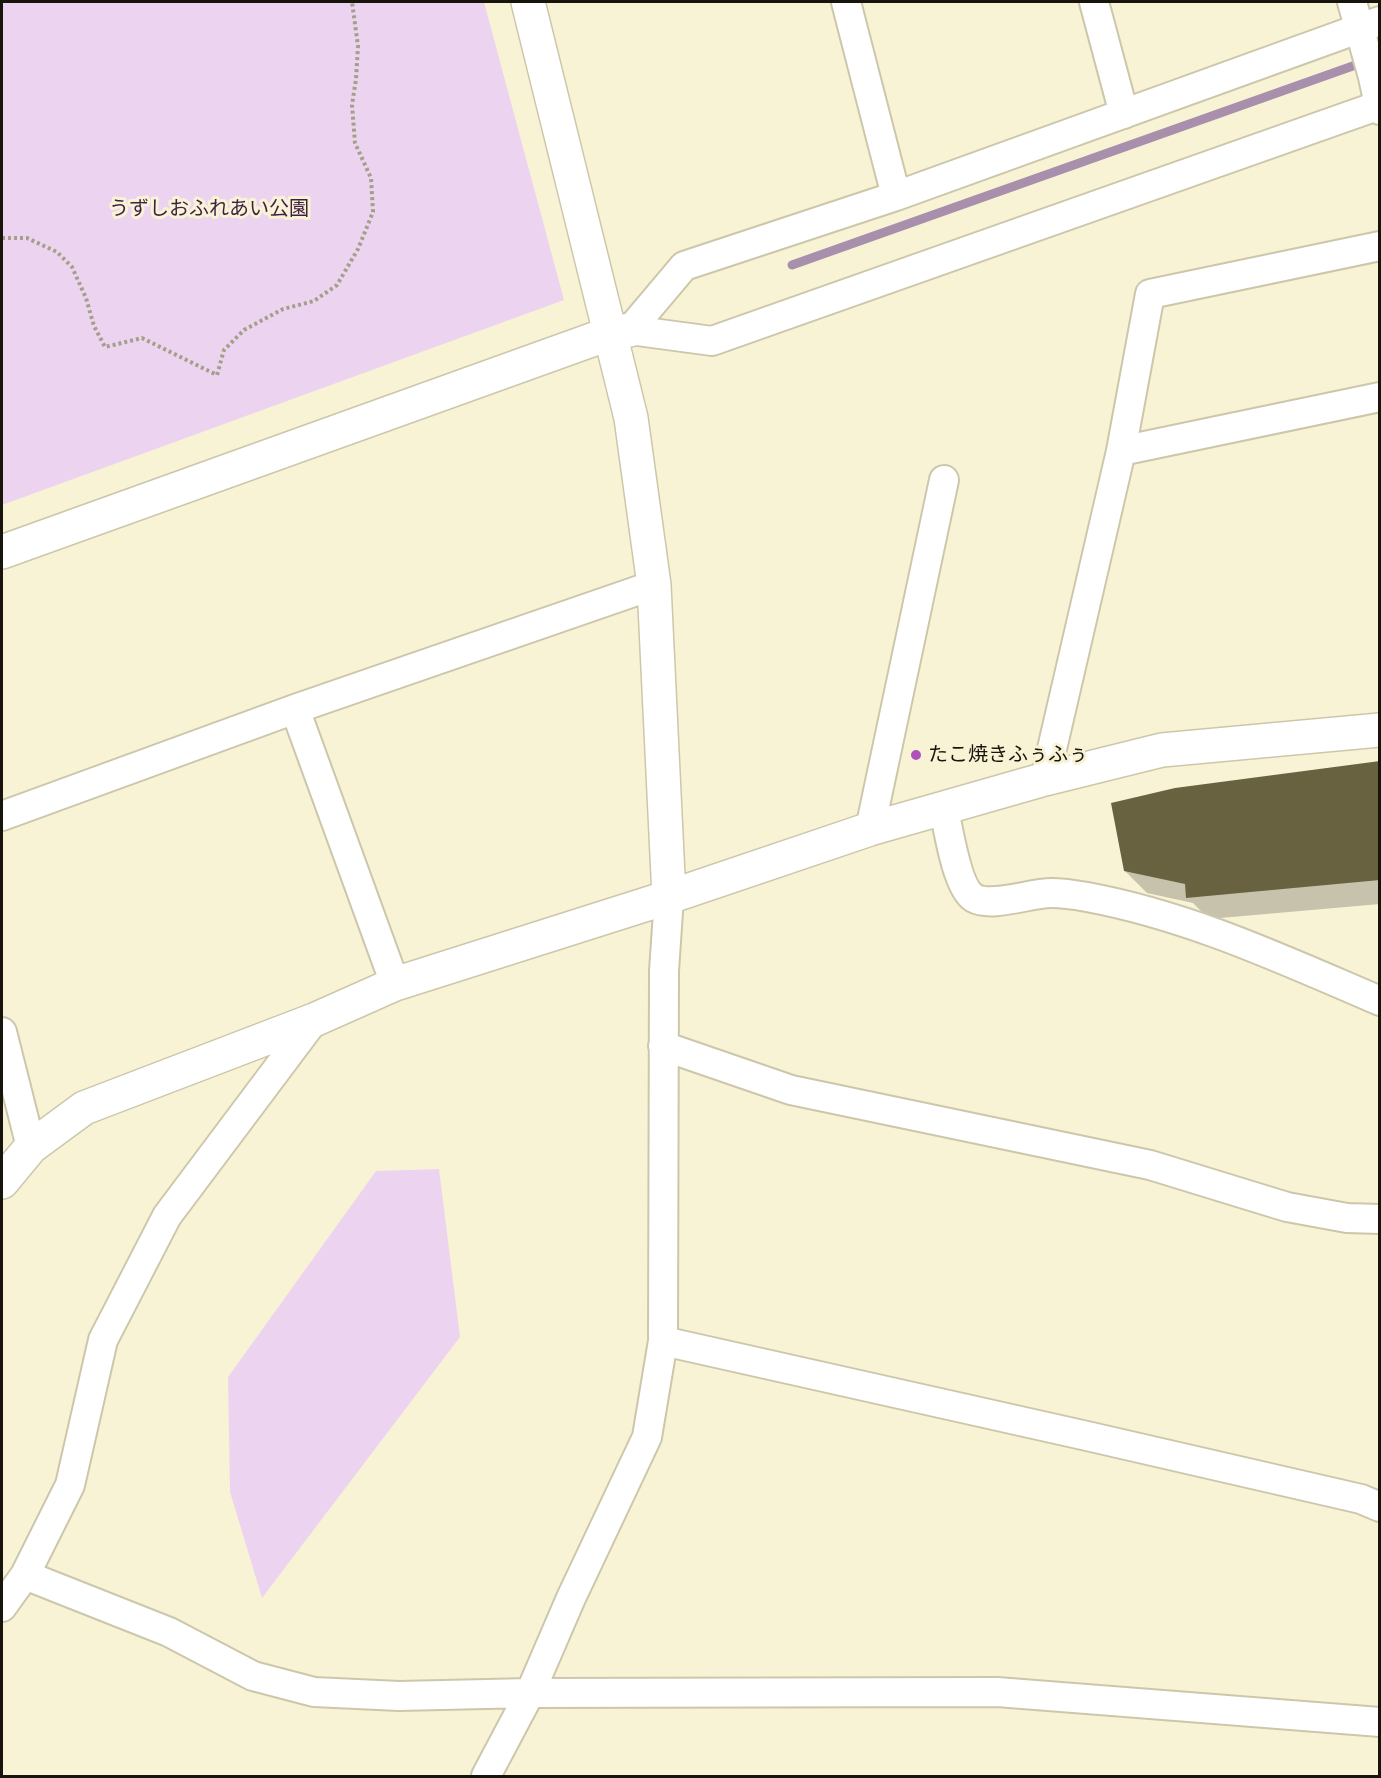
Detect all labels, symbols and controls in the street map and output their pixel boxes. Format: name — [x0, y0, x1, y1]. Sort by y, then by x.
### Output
park label: うずしおふれあい公園 — [109, 197, 309, 221]
place label: たこ焼きふぅふぅ — [928, 743, 1088, 767]
marker: たこ焼きふぅふぅ — [909, 748, 923, 762]

